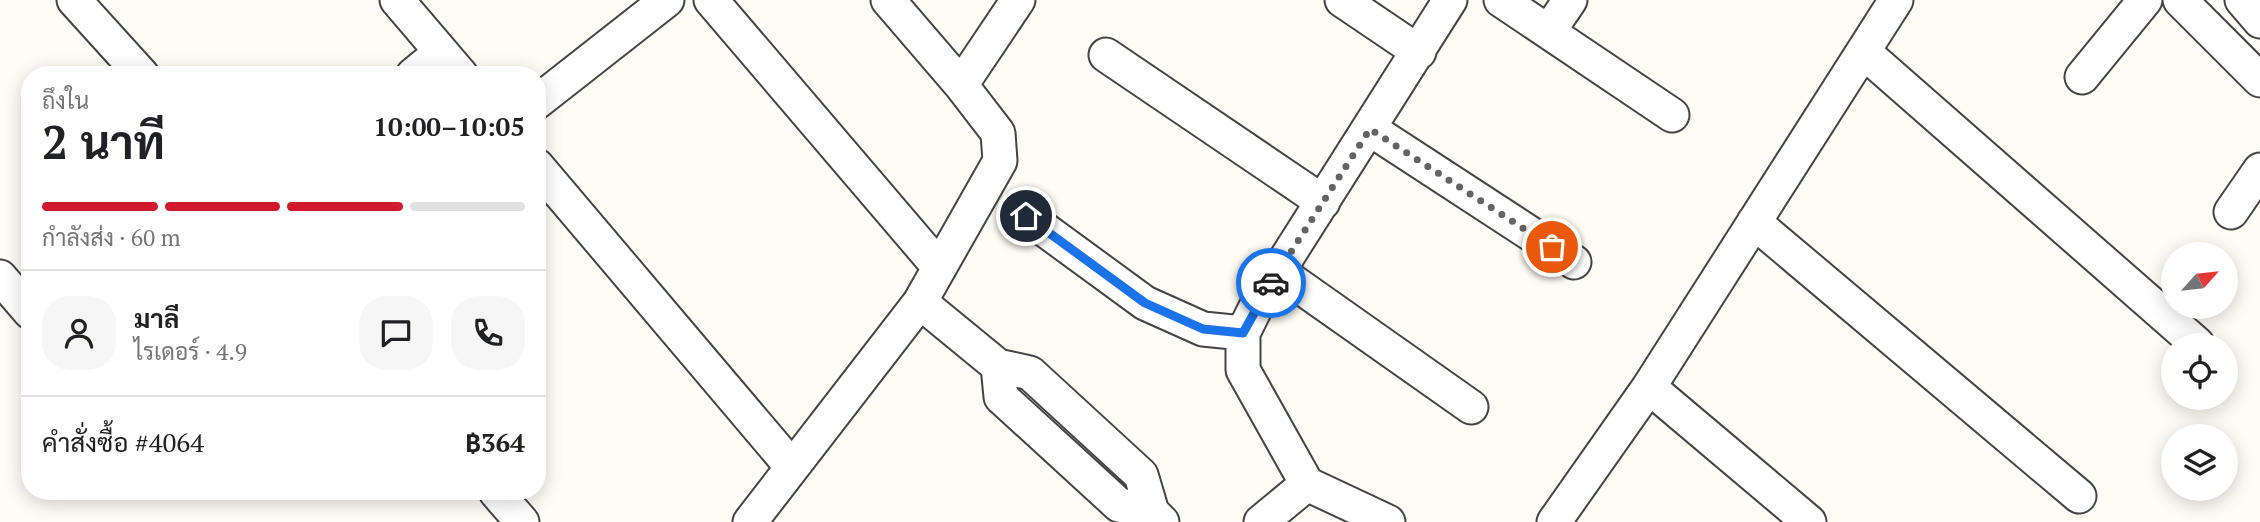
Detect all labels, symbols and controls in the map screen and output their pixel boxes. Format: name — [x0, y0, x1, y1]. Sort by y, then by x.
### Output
text: ถึงใน — [42, 85, 89, 116]
text: 10:00–10:05 — [373, 109, 525, 143]
text: 2 นาที — [42, 111, 165, 172]
pin — [996, 186, 1056, 246]
icon: home — [1007, 197, 1045, 235]
pin — [1522, 217, 1582, 277]
text: กำลังส่ง · 60 m — [42, 222, 181, 253]
icon: bag — [1533, 228, 1571, 266]
north arrow — [2161, 242, 2238, 318]
map controls — [2161, 242, 2238, 501]
courier — [1236, 248, 1306, 318]
icon: car — [1252, 264, 1290, 302]
button: person — [42, 296, 116, 370]
button: chat — [359, 296, 433, 370]
button: phone — [451, 296, 525, 370]
text: มาลี — [134, 301, 179, 335]
button: locate — [2161, 333, 2238, 410]
text: ไรเดอร์ · 4.9 — [134, 336, 247, 367]
button: layers — [2161, 424, 2238, 501]
text: คำสั่งซื้อ #4064 — [42, 425, 204, 459]
text: ฿364 — [465, 425, 525, 459]

